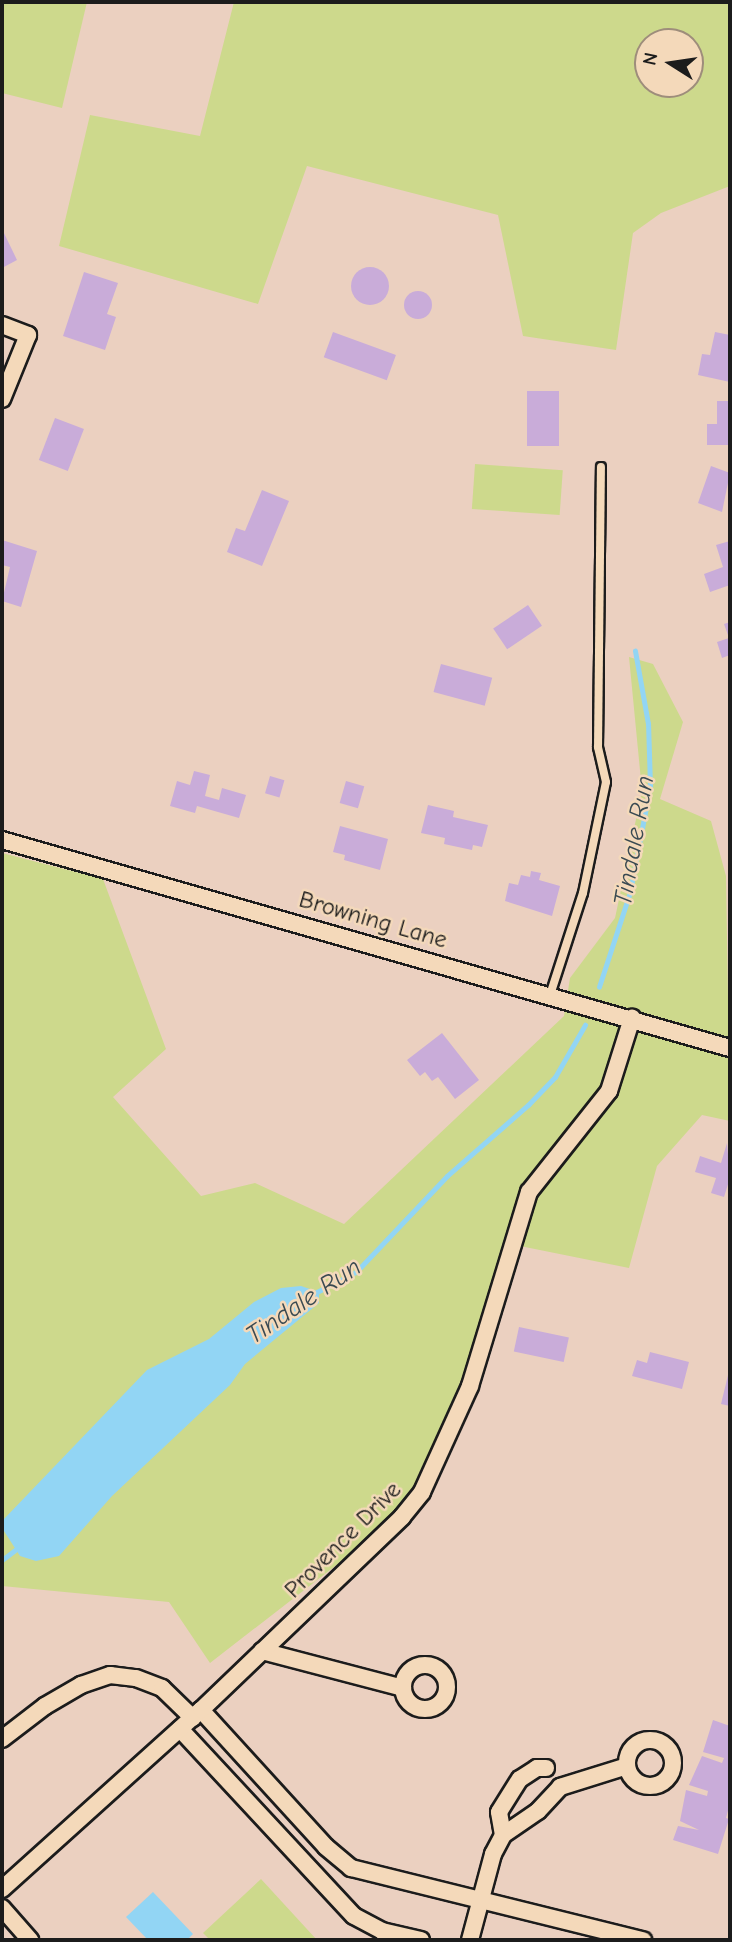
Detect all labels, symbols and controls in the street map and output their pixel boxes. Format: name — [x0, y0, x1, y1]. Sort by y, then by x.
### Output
north arrow — [634, 28, 704, 98]
text: N — [638, 51, 662, 67]
water label: Tindale Run — [608, 773, 662, 909]
street label: Browning Lane — [296, 885, 450, 955]
water label: Tindale Run — [241, 1252, 367, 1352]
street label: Provence Drive — [279, 1476, 407, 1604]

